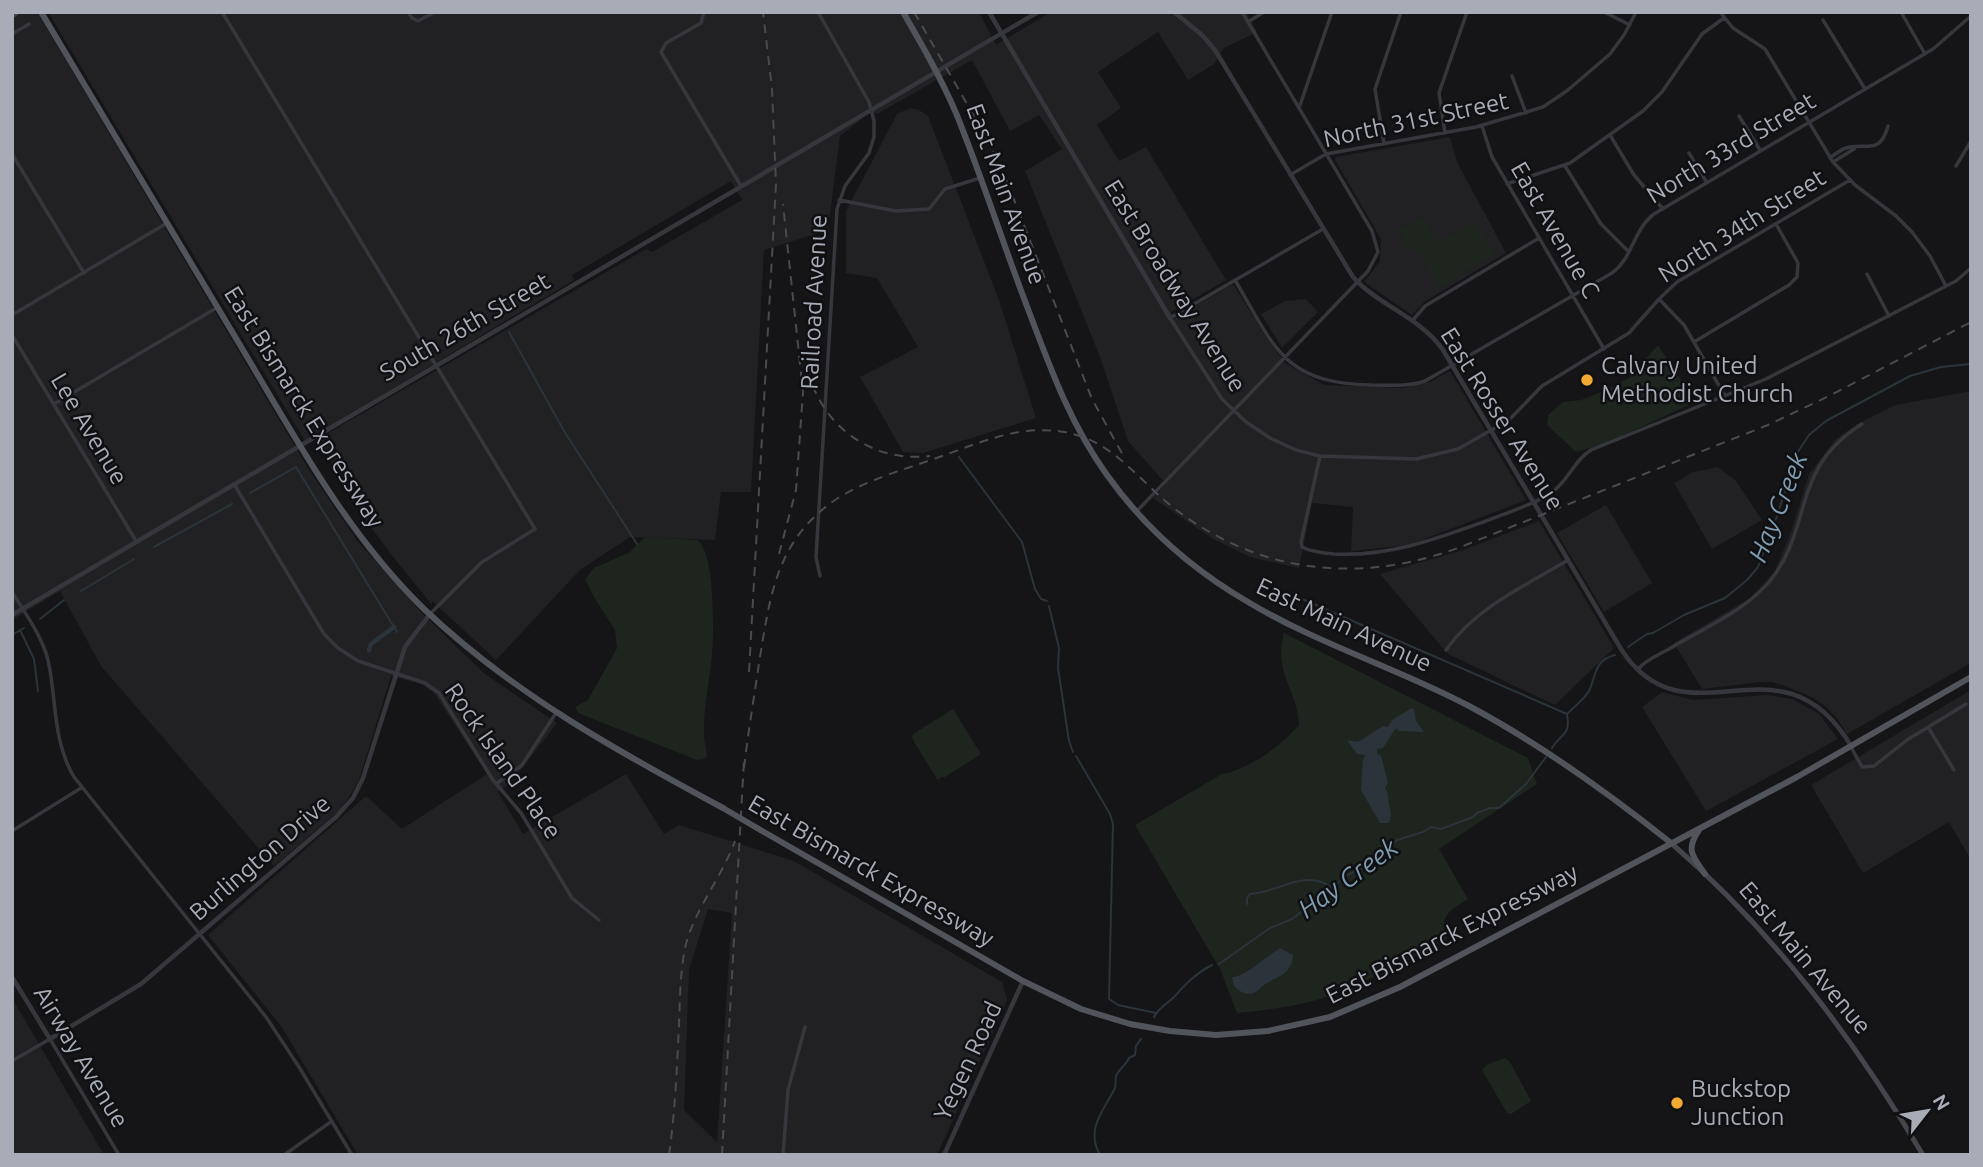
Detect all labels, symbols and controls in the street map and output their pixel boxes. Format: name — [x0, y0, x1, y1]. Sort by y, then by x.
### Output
street label: North 33rd Street — [1642, 86, 1820, 208]
street label: North 31st Street — [1321, 87, 1511, 152]
street label: East Main Avenue — [961, 100, 1052, 288]
street label: East Avenue C — [1506, 157, 1605, 303]
street label: North 34th Street — [1653, 163, 1831, 288]
street label: East Broadway Avenue — [1099, 175, 1252, 397]
street label: Railroad Avenue — [795, 214, 832, 390]
street label: South 26th Street — [375, 267, 555, 386]
street label: East Bismarck Expressway — [219, 281, 390, 533]
street label: East Rosser Avenue — [1435, 323, 1569, 515]
place label: Calvary United Methodist Church — [1601, 352, 1794, 407]
street label: Lee Avenue — [46, 368, 133, 489]
marker: Calvary United Methodist Church — [1579, 372, 1595, 388]
water label: Hay Creek — [1742, 447, 1813, 566]
street label: East Main Avenue — [1252, 572, 1436, 677]
street label: Rock Island Place — [440, 678, 567, 844]
street label: Burlington Drive — [184, 789, 335, 926]
street label: East Bismarck Expressway — [744, 789, 999, 952]
water label: Hay Creek — [1292, 832, 1403, 923]
street label: East Bismarck Expressway — [1321, 858, 1583, 1009]
street label: East Main Avenue — [1734, 876, 1877, 1039]
street label: Airway Avenue — [29, 981, 134, 1132]
street label: Yegen Road — [928, 997, 1007, 1124]
place label: Buckstop Junction — [1691, 1075, 1791, 1130]
north arrow — [1892, 1076, 1962, 1146]
text: N — [1928, 1090, 1955, 1114]
marker: Buckstop Junction — [1669, 1095, 1685, 1111]

